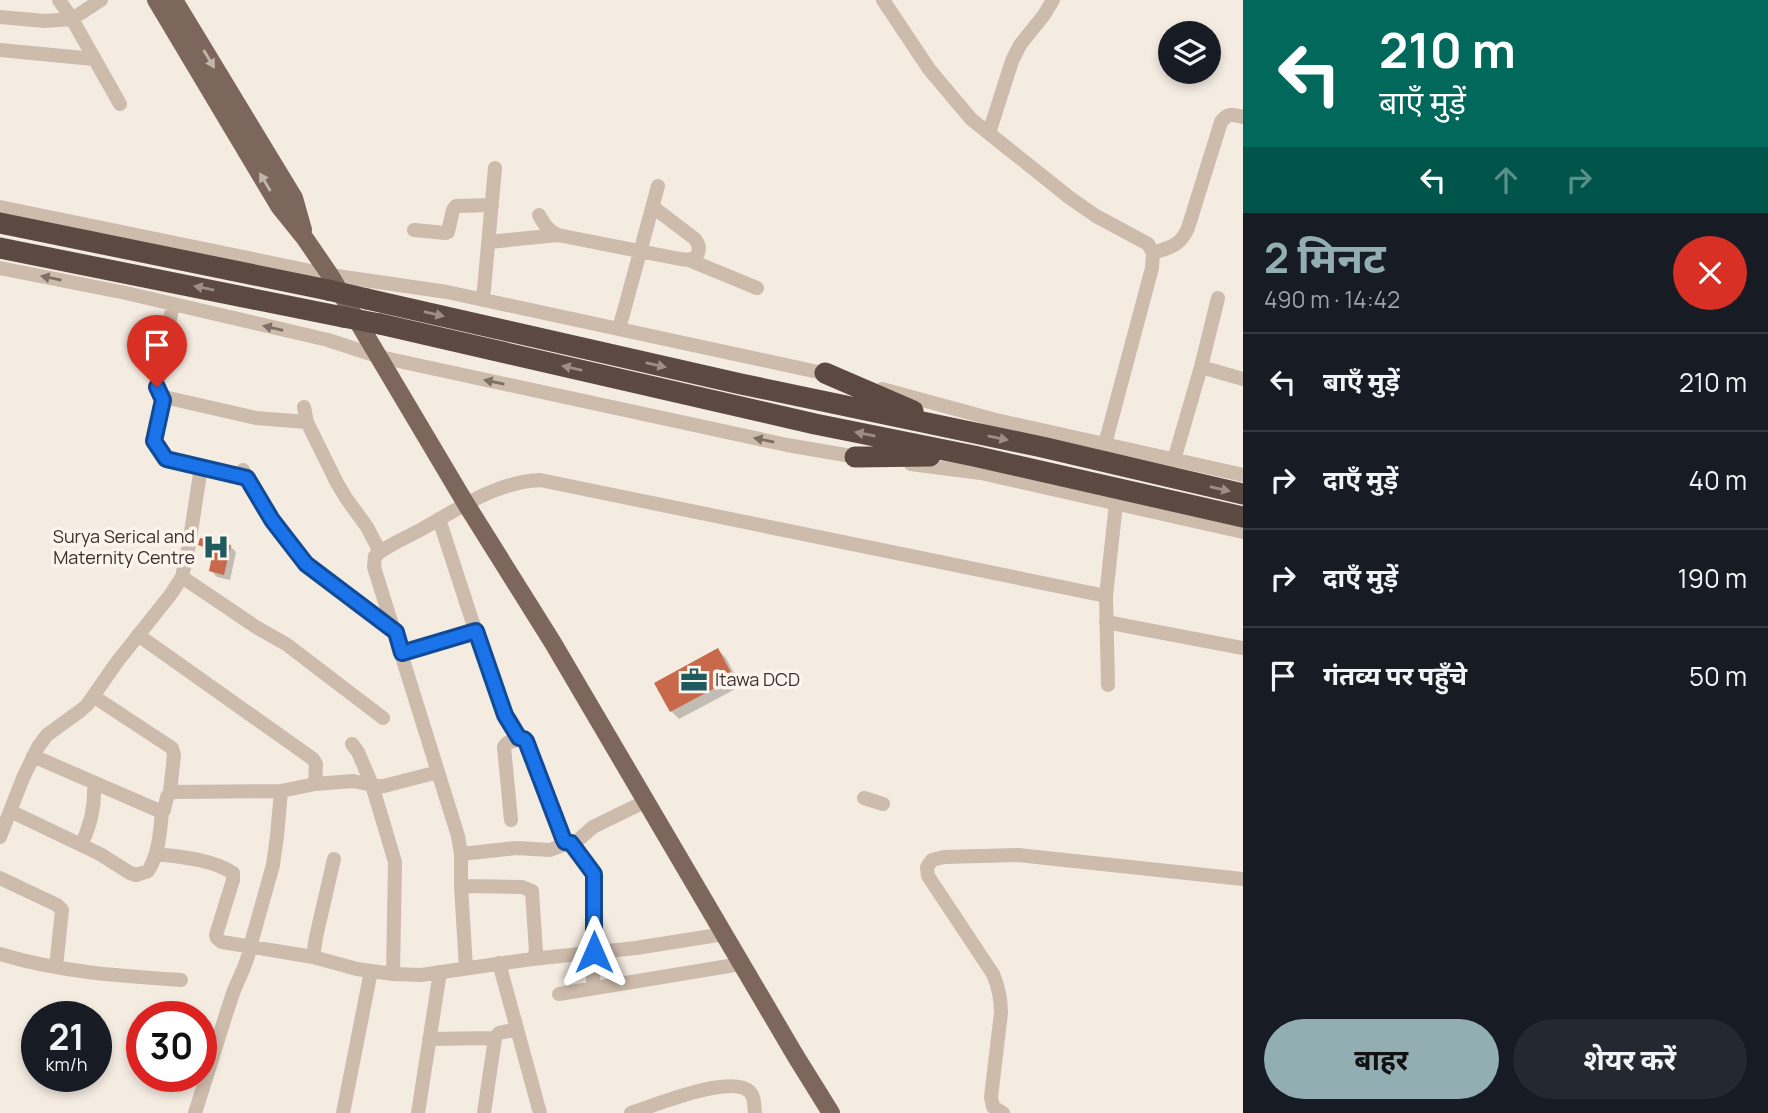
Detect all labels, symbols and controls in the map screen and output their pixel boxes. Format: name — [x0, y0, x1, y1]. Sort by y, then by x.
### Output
text: 210 m — [1379, 16, 1516, 83]
map controls — [1158, 21, 1221, 84]
button: layers — [1158, 21, 1221, 84]
icon: left — [1264, 28, 1355, 119]
one-way arrow — [203, 49, 216, 68]
text: बाएँ मुड़ें — [1379, 80, 1466, 124]
icon: left — [1414, 161, 1452, 199]
icon: ahead — [1487, 161, 1525, 199]
icon: right — [1560, 161, 1598, 199]
one-way arrow — [258, 172, 271, 191]
text: 2 मिनट — [1264, 228, 1386, 286]
button: close — [1673, 236, 1747, 310]
one-way arrow — [40, 272, 62, 283]
one-way arrow — [193, 283, 215, 294]
text: 490 m · 14:42 — [1264, 283, 1400, 315]
one-way arrow — [423, 309, 445, 320]
pin — [127, 315, 187, 387]
one-way arrow — [262, 322, 284, 333]
icon: arrive — [138, 326, 176, 364]
one-way arrow — [645, 359, 667, 370]
one-way arrow — [561, 362, 583, 373]
icon: left — [1264, 363, 1302, 401]
text: बाएँ मुड़ें — [1323, 363, 1400, 399]
text: 210 m — [1679, 364, 1747, 400]
one-way arrow — [482, 376, 504, 387]
one-way arrow — [854, 428, 876, 439]
one-way arrow — [987, 433, 1009, 444]
one-way arrow — [753, 435, 775, 446]
icon: right — [1264, 461, 1302, 499]
text: दाएँ मुड़ें — [1323, 461, 1398, 497]
text: 40 m — [1689, 462, 1747, 498]
one-way arrow — [1209, 484, 1231, 495]
place label: Surya Serical and Maternity Centre — [53, 524, 195, 569]
hospital icon: Surya Serical and Maternity Centre — [201, 532, 231, 562]
icon: right — [1264, 559, 1302, 597]
text: दाएँ मुड़ें — [1323, 559, 1398, 595]
text: 190 m — [1678, 560, 1747, 596]
icon: arrive — [1264, 657, 1302, 695]
text: गंतव्य पर पहुँचे — [1323, 657, 1467, 693]
text: 50 m — [1689, 658, 1747, 694]
office icon: Itawa DCD — [679, 665, 709, 695]
place label: Itawa DCD — [715, 667, 800, 691]
position arrow — [557, 915, 631, 989]
speed limit sign: 30 — [126, 1001, 217, 1092]
text: 21 — [48, 1013, 85, 1061]
button: बाहर — [1264, 1019, 1499, 1099]
button: शेयर करें — [1513, 1019, 1747, 1099]
text: km/h — [46, 1052, 87, 1076]

